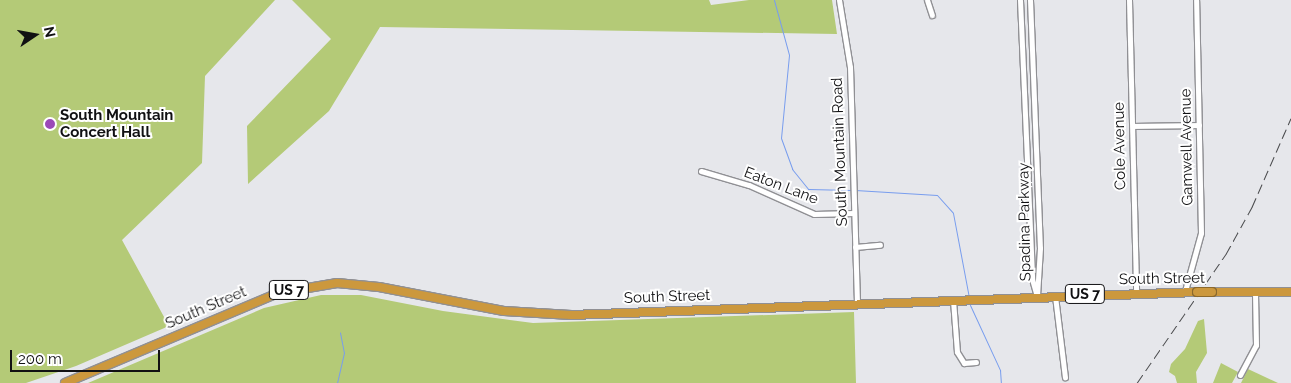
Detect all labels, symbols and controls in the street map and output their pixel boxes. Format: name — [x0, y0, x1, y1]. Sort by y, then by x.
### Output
north arrow — [10, 10, 60, 60]
text: N — [41, 25, 59, 39]
street label: South Mountain Road — [828, 77, 852, 227]
street label: Gamwell Avenue — [1177, 88, 1197, 206]
street label: Cole Avenue — [1110, 102, 1130, 190]
place label: South Mountain Concert Hall — [60, 106, 173, 141]
marker: South Mountain Concert Hall — [44, 118, 56, 130]
street label: Spadina Parkway — [1015, 163, 1035, 281]
street label: Eaton Lane — [741, 164, 821, 208]
street label: South Street — [1119, 269, 1205, 289]
road number: US 7 — [268, 278, 310, 302]
road number: US 7 — [1064, 282, 1106, 306]
street label: South Street — [163, 283, 249, 333]
street label: South Street — [624, 287, 710, 307]
scale bar — [12, 340, 162, 372]
text: 200 m — [18, 350, 62, 368]

